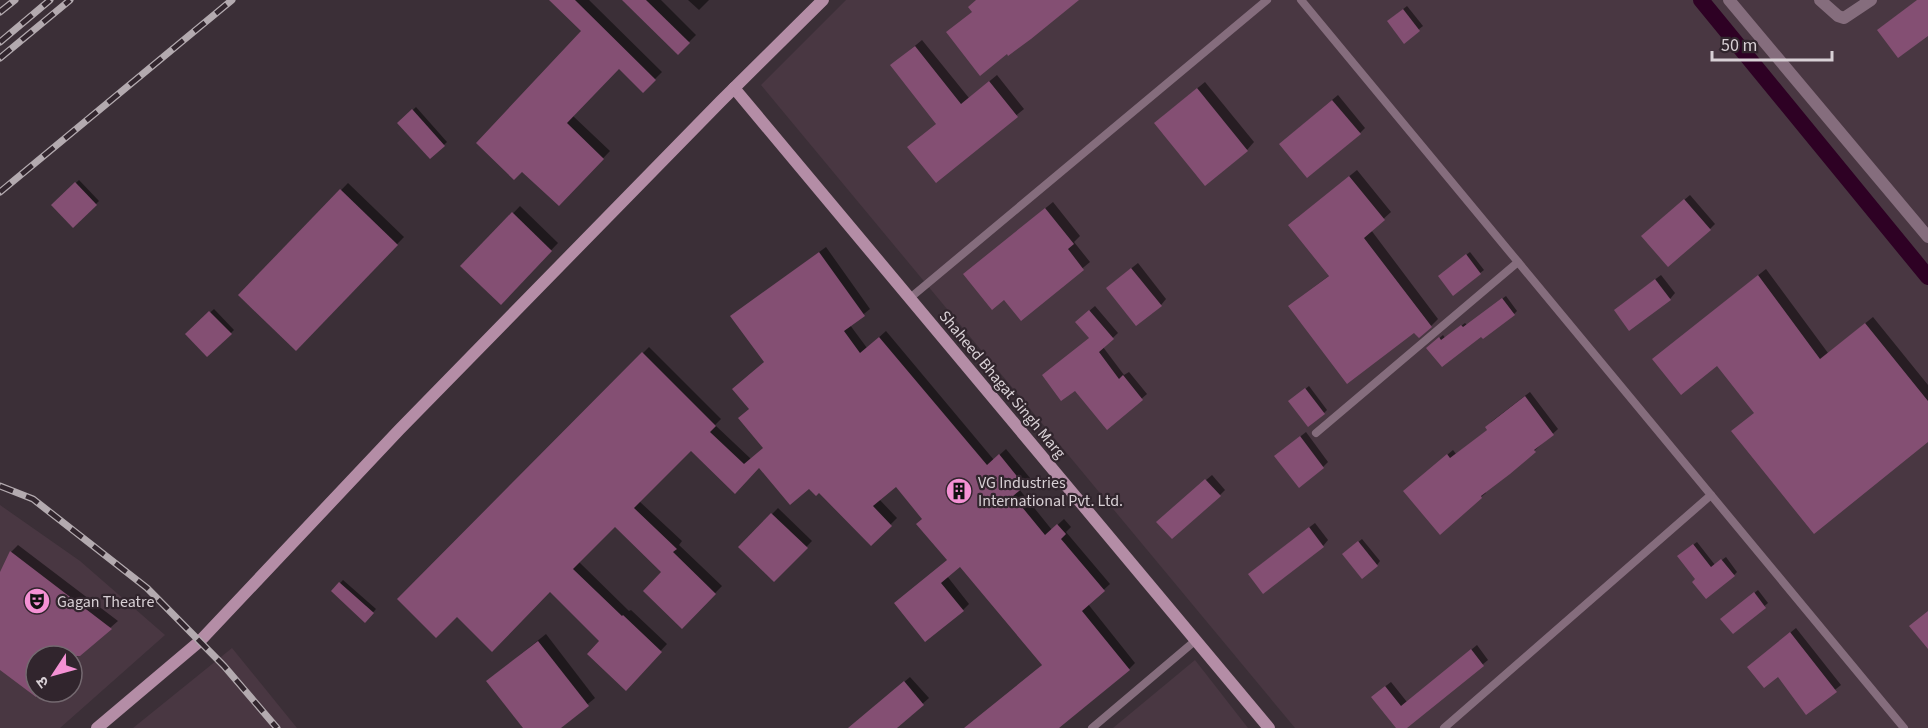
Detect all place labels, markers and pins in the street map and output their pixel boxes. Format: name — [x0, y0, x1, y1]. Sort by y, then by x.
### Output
place label: VG Industries International Pvt. Ltd. — [978, 472, 1123, 512]
building icon: VG Industries International Pvt. Ltd. — [944, 476, 974, 506]
theatre icon: Gagan Theatre — [22, 586, 52, 616]
place label: Gagan Theatre — [57, 591, 154, 613]

